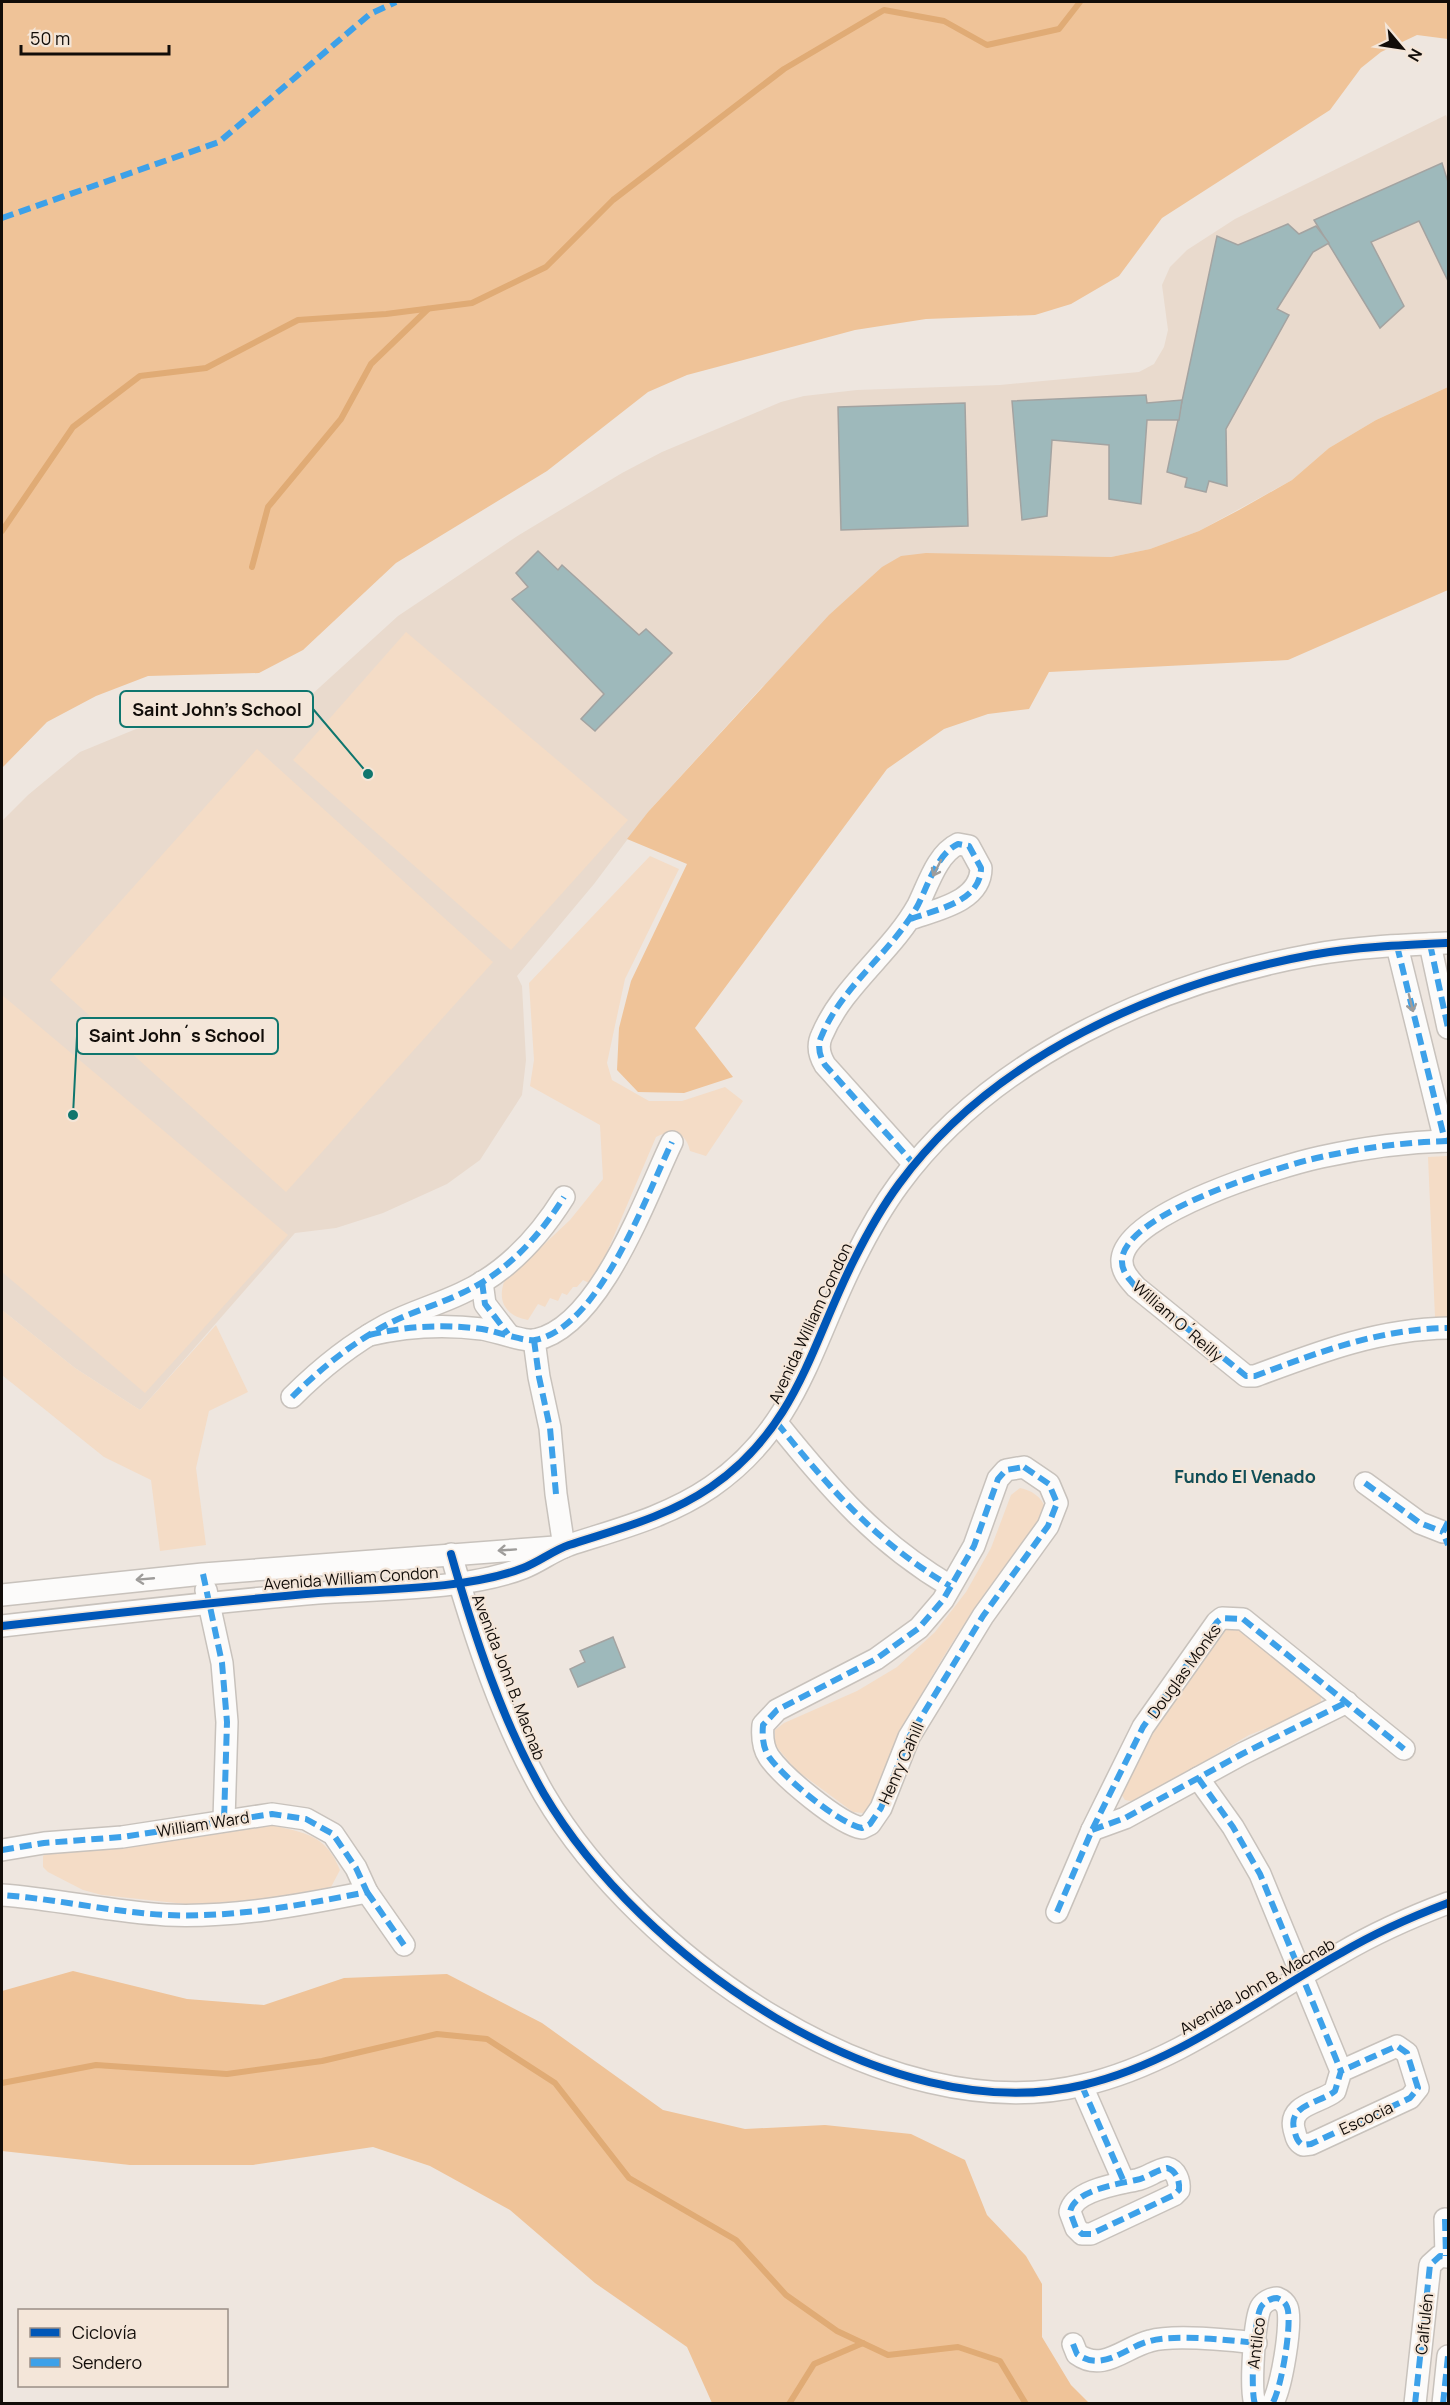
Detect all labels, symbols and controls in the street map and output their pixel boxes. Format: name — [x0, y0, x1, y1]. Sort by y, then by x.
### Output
scale bar — [21, 18, 170, 56]
north arrow — [1372, 18, 1432, 78]
text: 50 m — [30, 26, 70, 50]
text: N — [1403, 45, 1428, 66]
callout: Saint John's School — [120, 691, 313, 727]
text: Saint John's School — [132, 697, 302, 721]
one-way arrow — [930, 859, 942, 877]
one-way arrow — [1406, 993, 1418, 1012]
callout: Saint John´s School — [77, 1018, 278, 1054]
text: Saint John´s School — [89, 1023, 265, 1047]
street label: Avenida William Condon — [763, 1239, 857, 1407]
street label: William O´Reilly — [1128, 1275, 1229, 1367]
district label: Fundo El Venado — [1174, 1464, 1316, 1488]
one-way arrow — [498, 1545, 518, 1556]
street label: Avenida William Condon — [263, 1561, 439, 1595]
one-way arrow — [135, 1574, 155, 1585]
street label: Avenida John B. Macnab — [467, 1591, 551, 1763]
street label: Douglas Monks — [1142, 1619, 1226, 1723]
street label: Henry Cahill — [873, 1718, 929, 1808]
street label: William Ward — [155, 1806, 251, 1842]
street label: Avenida John B. Macnab — [1175, 1932, 1339, 2040]
street label: Escocia — [1336, 2096, 1396, 2140]
street label: Calfulén — [1410, 2292, 1438, 2356]
legend — [18, 2309, 228, 2387]
street label: Antilco — [1242, 2316, 1270, 2370]
text: Ciclovía — [72, 2320, 137, 2344]
text: Sendero — [72, 2350, 142, 2374]

